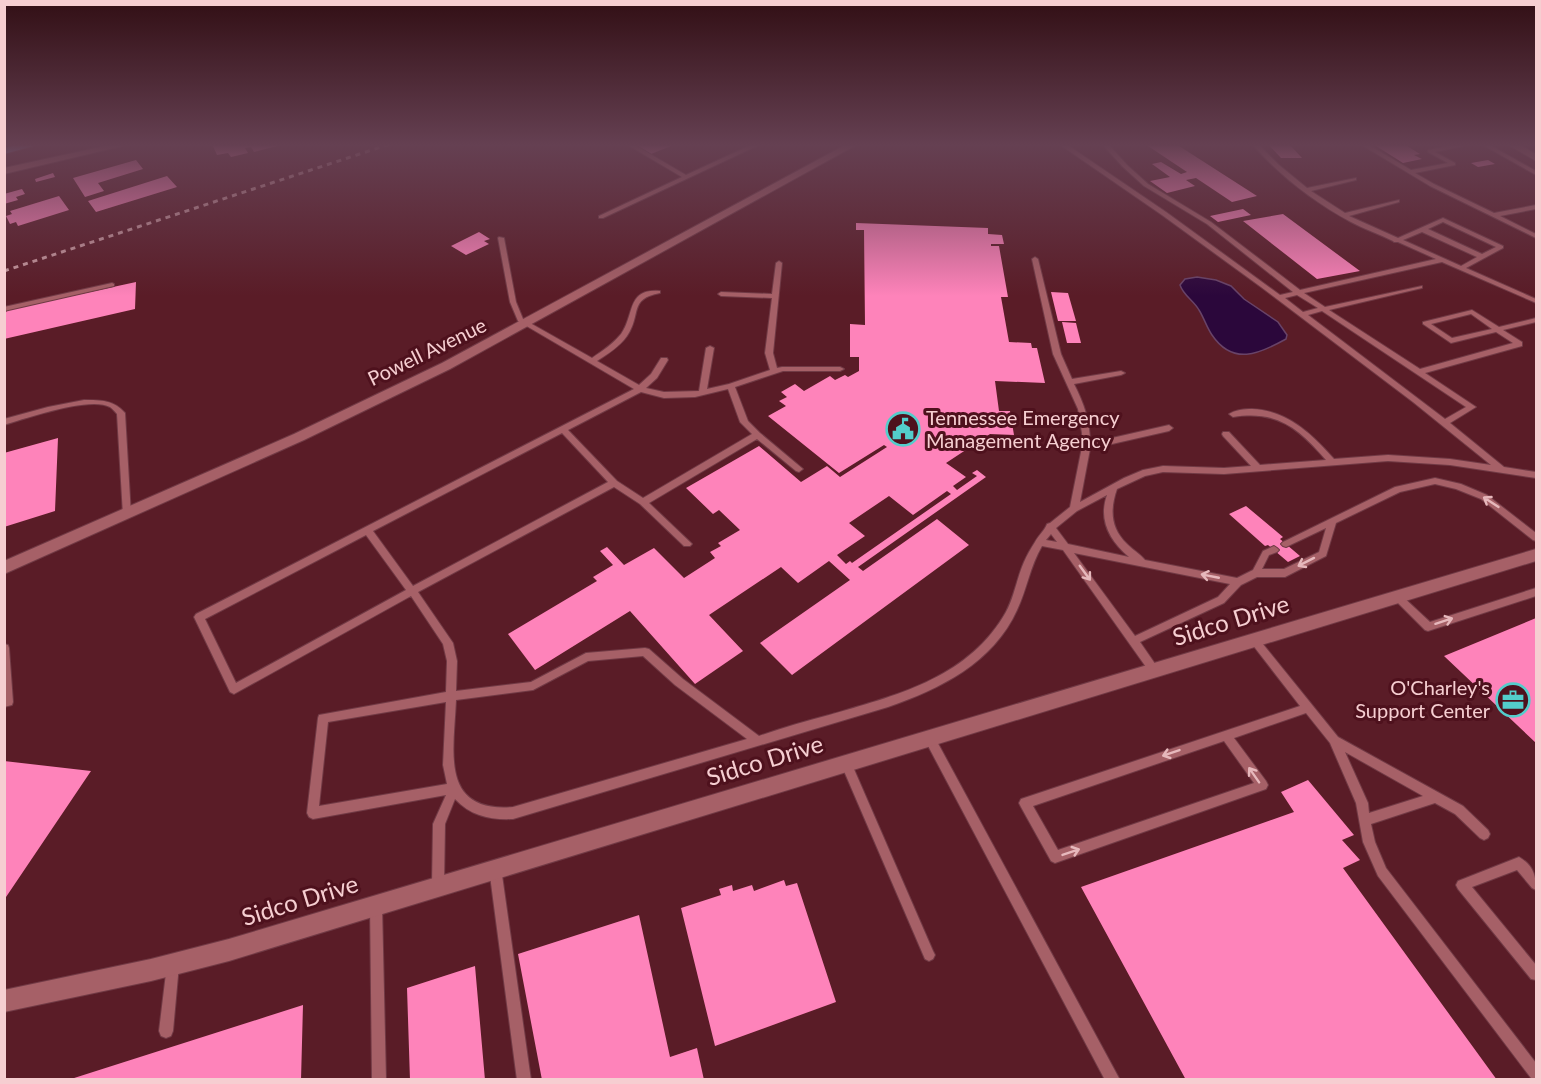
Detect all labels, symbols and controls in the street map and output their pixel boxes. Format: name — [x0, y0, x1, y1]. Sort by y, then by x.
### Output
street label: Powell Avenue — [363, 312, 490, 390]
place label: Tennessee Emergency Management Agency — [926, 405, 1120, 452]
public building icon: Tennessee Emergency Management Agency — [885, 411, 921, 447]
one-way arrow — [1483, 495, 1500, 507]
one-way arrow — [1298, 557, 1316, 569]
one-way arrow — [1079, 565, 1091, 581]
one-way arrow — [1201, 570, 1220, 581]
street label: Sidco Drive — [1169, 588, 1292, 651]
one-way arrow — [1434, 615, 1453, 626]
place label: O'Charley's Support Center — [1355, 675, 1491, 722]
office icon: O'Charley's Support Center — [1495, 682, 1531, 718]
street label: Sidco Drive — [703, 728, 826, 791]
one-way arrow — [1162, 749, 1181, 760]
one-way arrow — [1248, 767, 1261, 783]
one-way arrow — [1061, 845, 1080, 856]
street label: Sidco Drive — [238, 868, 361, 931]

